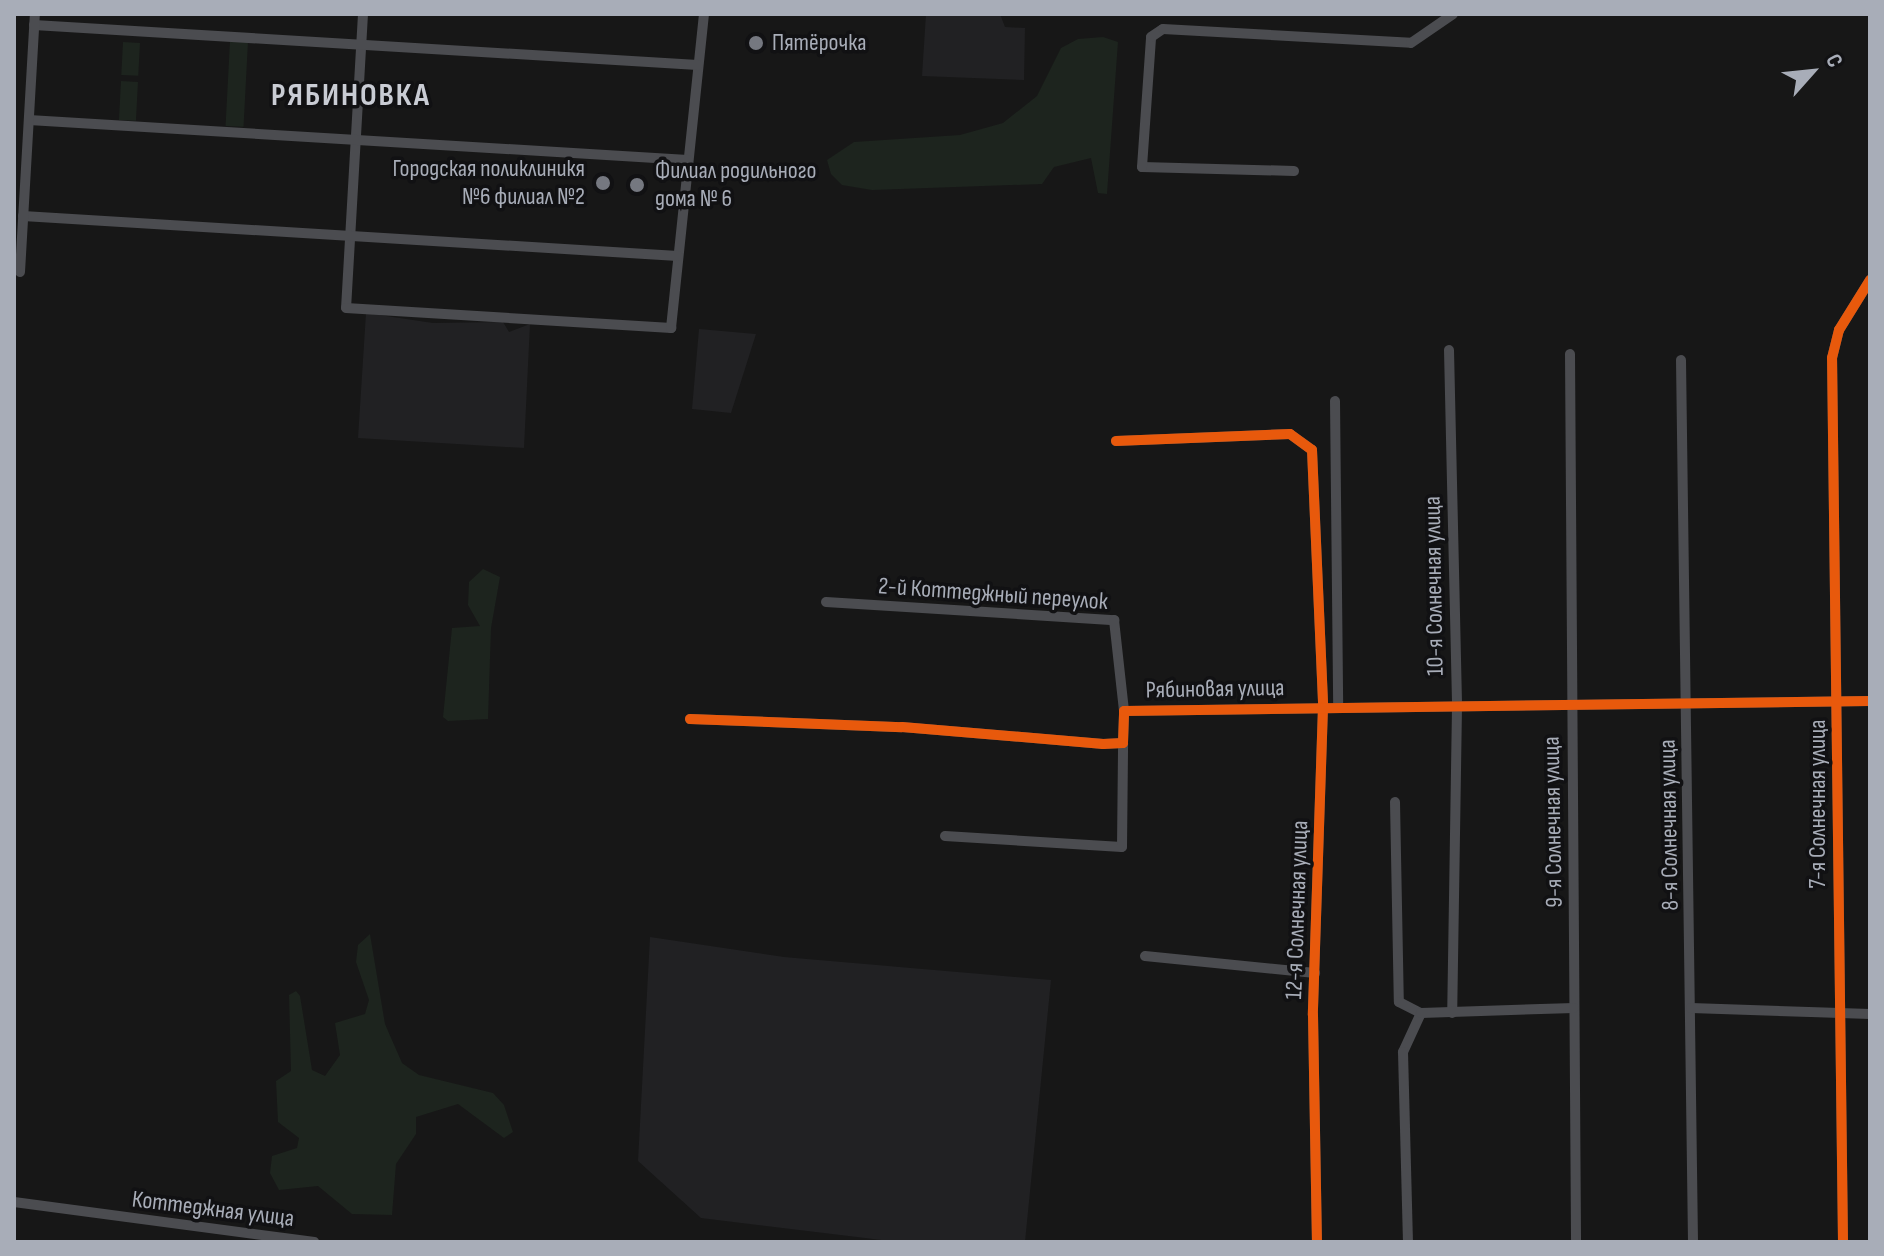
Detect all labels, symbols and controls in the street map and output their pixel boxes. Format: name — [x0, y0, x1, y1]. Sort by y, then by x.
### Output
place label: Пятёрочка — [772, 29, 866, 57]
north arrow — [1772, 32, 1852, 112]
marker: Пятёрочка — [747, 34, 765, 52]
text: С — [1819, 50, 1848, 72]
district label: РЯБИНОВКА — [271, 77, 431, 115]
place label: Городская поликлиникя №6 филиал №2 — [392, 155, 585, 211]
place label: Филиал родильного дома № 6 — [655, 157, 816, 213]
marker: Городская поликлиникя №6 филиал №2 — [592, 172, 614, 194]
marker: Филиал родильного дома № 6 — [626, 174, 648, 196]
street label: 10-я Солнечная улица — [1418, 496, 1450, 676]
street label: 2-й Коттеджный переулок — [877, 572, 1109, 616]
street label: Рябиновая улица — [1145, 673, 1285, 705]
street label: 7-я Солнечная улица — [1804, 720, 1832, 888]
street label: 9-я Солнечная улица — [1537, 736, 1569, 908]
street label: 8-я Солнечная улица — [1653, 739, 1685, 911]
street label: 12-я Солнечная улица — [1279, 820, 1315, 1000]
street label: Коттеджная улица — [130, 1185, 296, 1233]

